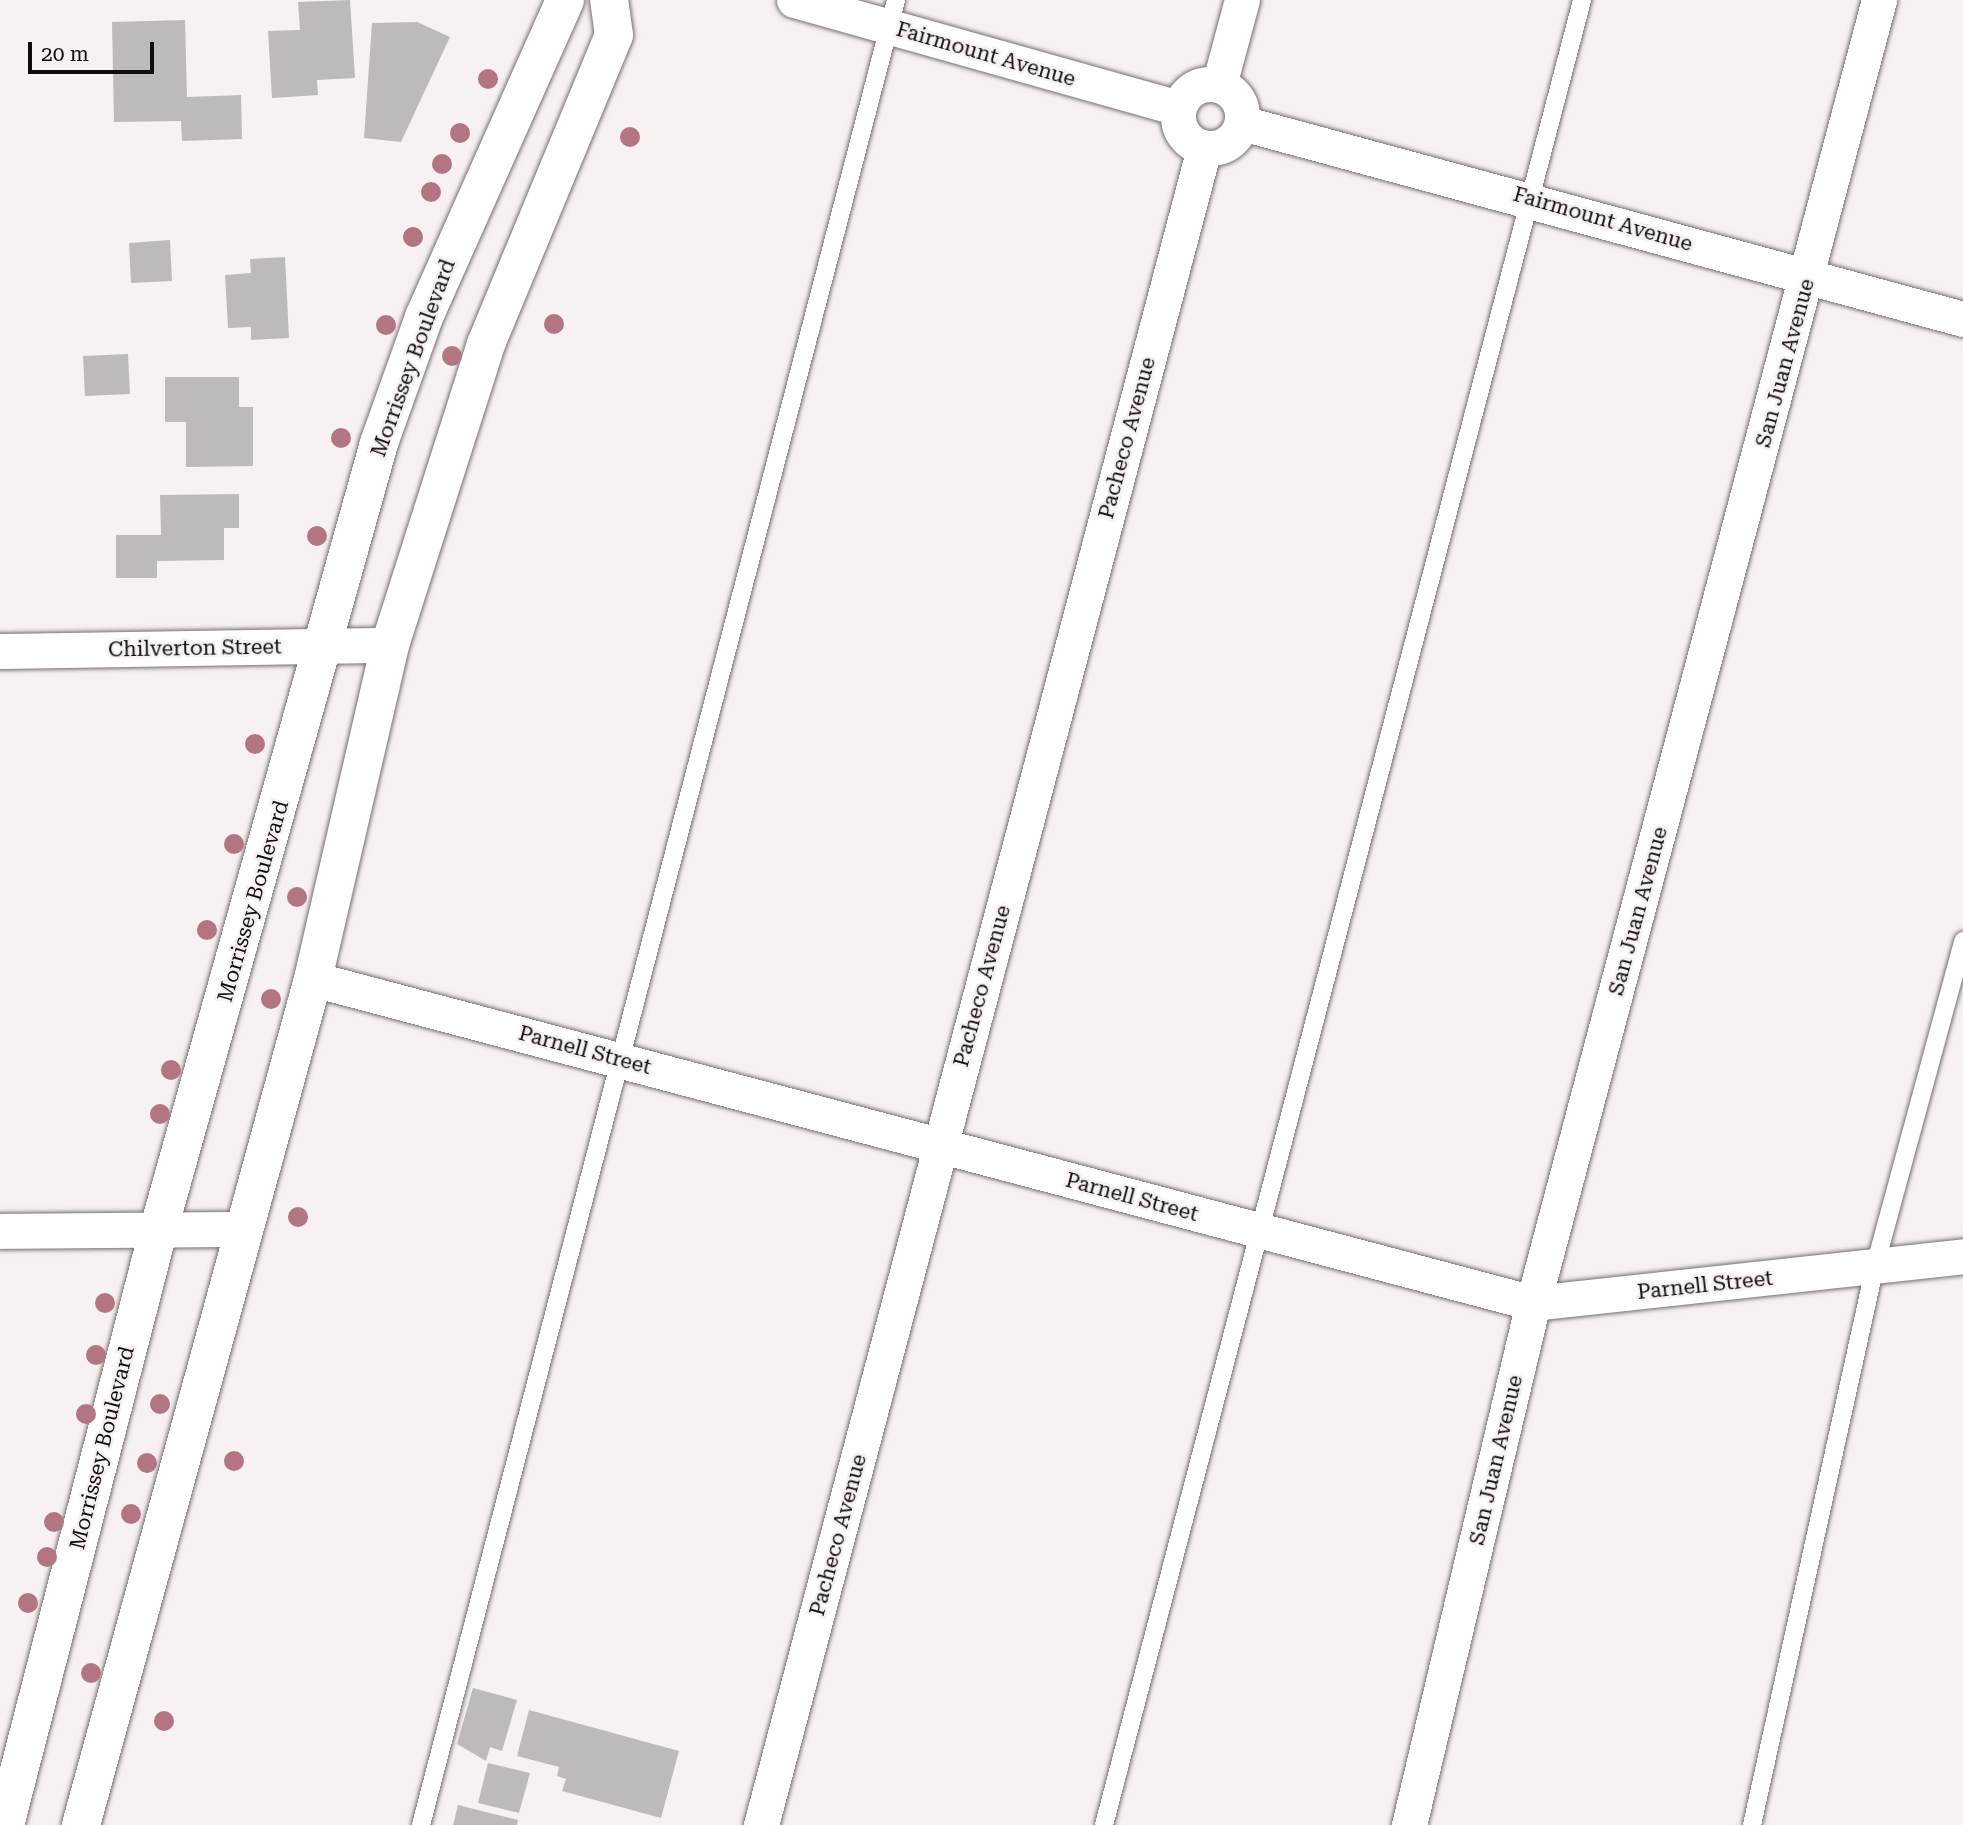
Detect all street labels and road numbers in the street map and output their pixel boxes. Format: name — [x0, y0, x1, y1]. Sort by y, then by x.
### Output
street label: Fairmount Avenue — [893, 16, 1079, 92]
street label: Fairmount Avenue — [1510, 181, 1696, 257]
street label: Morrissey Boulevard — [366, 256, 460, 460]
street label: San Juan Avenue — [1750, 276, 1820, 450]
street label: Pacheco Avenue — [1093, 354, 1161, 522]
street label: Chilverton Street — [108, 634, 282, 662]
street label: Morrissey Boulevard — [212, 797, 294, 1005]
street label: San Juan Avenue — [1603, 824, 1673, 998]
street label: Pacheco Avenue — [948, 902, 1016, 1070]
street label: Parnell Street — [516, 1020, 654, 1080]
street label: Parnell Street — [1063, 1167, 1201, 1227]
street label: Parnell Street — [1636, 1265, 1774, 1305]
street label: Morrissey Boulevard — [65, 1344, 139, 1552]
street label: San Juan Avenue — [1464, 1373, 1528, 1547]
street label: Pacheco Avenue — [804, 1451, 872, 1619]

